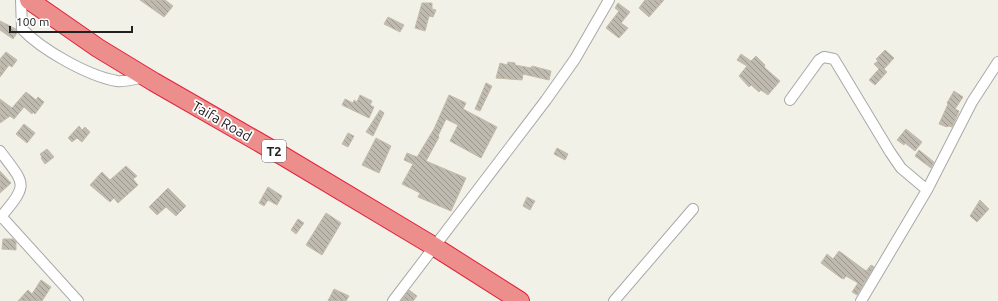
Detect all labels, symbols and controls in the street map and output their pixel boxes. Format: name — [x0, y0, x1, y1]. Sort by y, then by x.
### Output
scale bar — [10, 8, 132, 34]
text: 100 m — [16, 15, 49, 28]
street label: Taifa Road — [189, 98, 255, 144]
road number: T2 — [262, 140, 286, 162]

